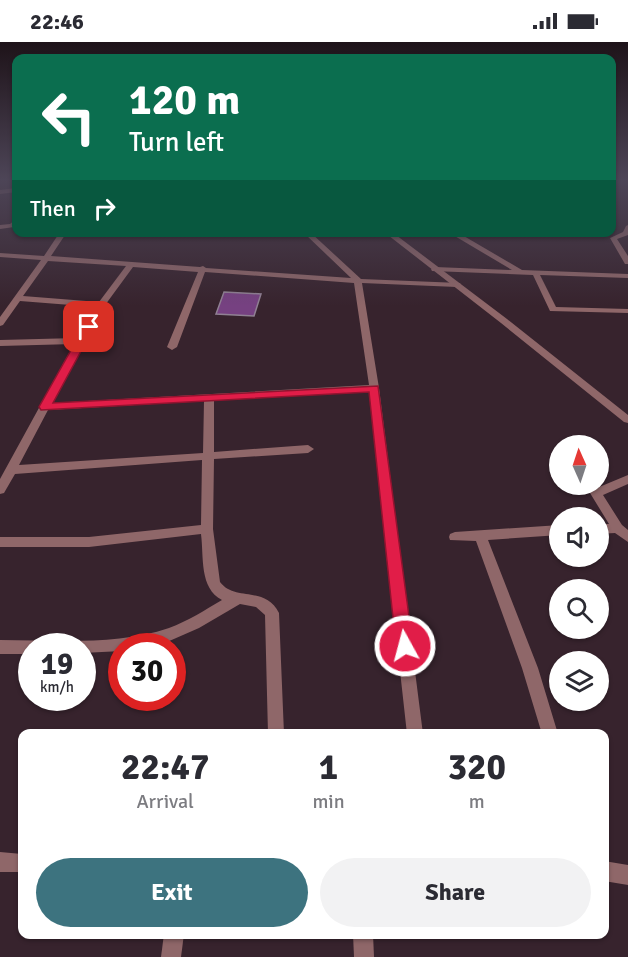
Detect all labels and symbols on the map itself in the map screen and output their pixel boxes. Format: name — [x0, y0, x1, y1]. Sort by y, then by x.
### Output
pin — [63, 301, 114, 352]
north arrow — [549, 435, 609, 495]
position arrow — [373, 614, 437, 678]
speed limit sign: 30 — [108, 633, 186, 711]

